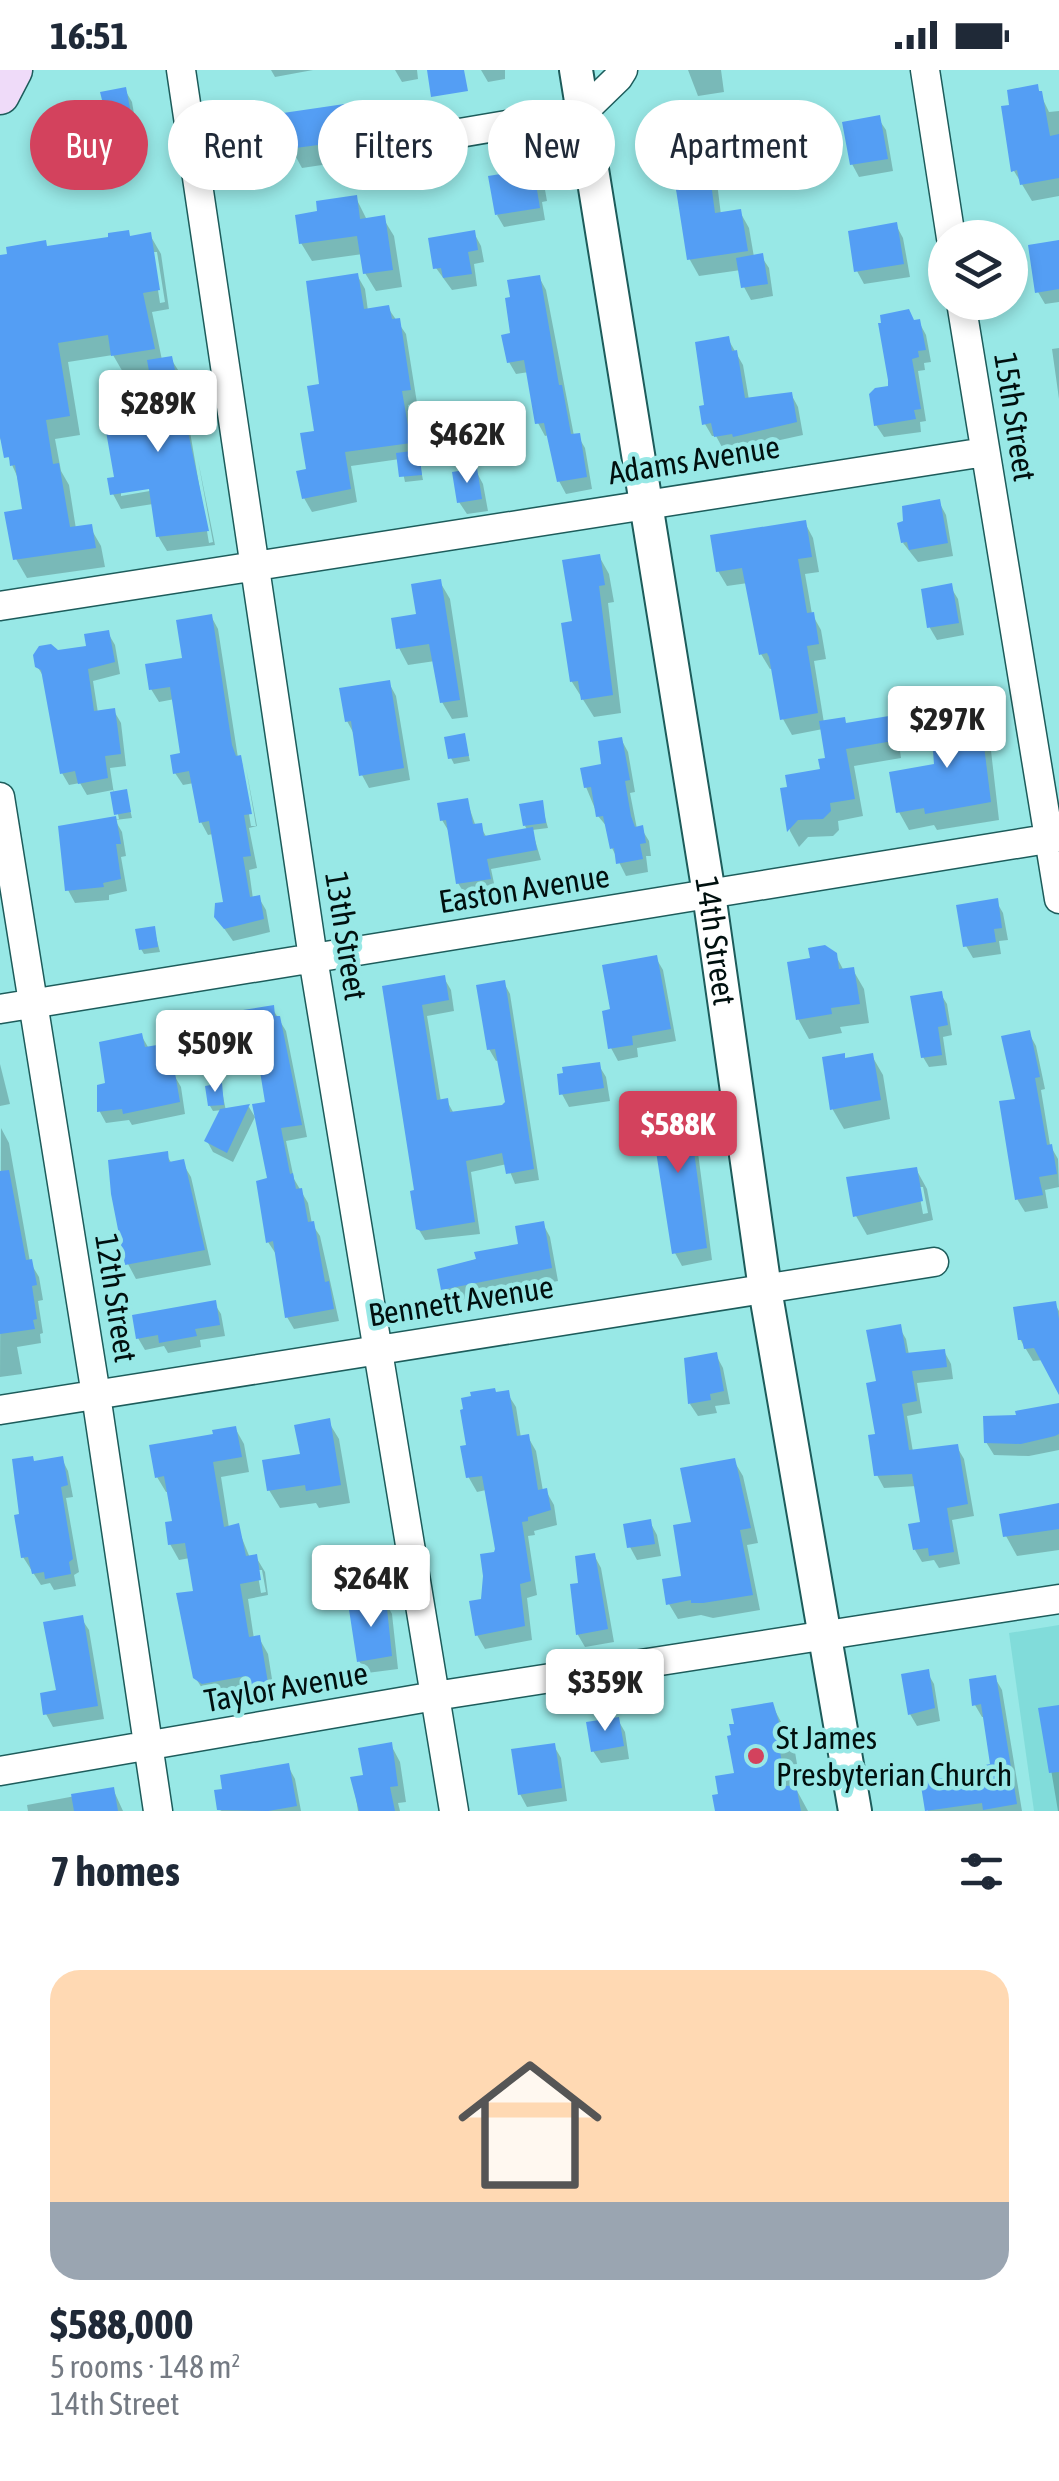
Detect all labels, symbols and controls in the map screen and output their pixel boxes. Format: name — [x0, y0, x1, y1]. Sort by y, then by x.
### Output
text: 16:51 — [50, 14, 128, 57]
chip: Buy — [30, 100, 148, 190]
chip: Rent — [168, 100, 298, 190]
chip: Filters — [318, 100, 468, 190]
chip: New — [488, 100, 615, 190]
chip: Apartment — [635, 100, 843, 190]
map controls — [928, 220, 1028, 320]
button: layers — [928, 220, 1028, 320]
street label: 15th Street — [987, 350, 1044, 484]
pin: $289K — [88, 370, 228, 455]
text: $289K — [121, 384, 195, 421]
pin: $462K — [397, 401, 537, 486]
text: $462K — [430, 415, 504, 452]
street label: Adams Avenue — [606, 428, 782, 491]
pin: $297K — [877, 686, 1017, 771]
text: $297K — [910, 700, 984, 737]
street label: Easton Avenue — [436, 857, 612, 920]
street label: 13th Street — [318, 869, 375, 1003]
street label: 14th Street — [688, 874, 744, 1007]
pin: $509K — [145, 1010, 285, 1095]
text: $509K — [178, 1024, 252, 1061]
pin: $588K — [608, 1091, 748, 1176]
text: $588K — [641, 1105, 715, 1142]
street label: 12th Street — [88, 1231, 145, 1365]
street label: Bennett Avenue — [366, 1268, 556, 1333]
pin: $264K — [301, 1545, 441, 1630]
text: $264K — [334, 1559, 408, 1596]
pin: $359K — [535, 1649, 675, 1734]
street label: Taylor Avenue — [201, 1654, 371, 1719]
text: $359K — [568, 1663, 642, 1700]
place label: St James Presbyterian Church — [776, 1719, 1012, 1793]
marker: St James Presbyterian Church — [745, 1745, 767, 1767]
icon: filters — [954, 1844, 1009, 1899]
text: 7 homes — [50, 1847, 180, 1895]
icon: home — [440, 2035, 620, 2215]
text: $588,000 — [50, 2300, 194, 2348]
text: 5 rooms · 148 m² — [50, 2348, 240, 2385]
text: 14th Street — [50, 2385, 179, 2422]

